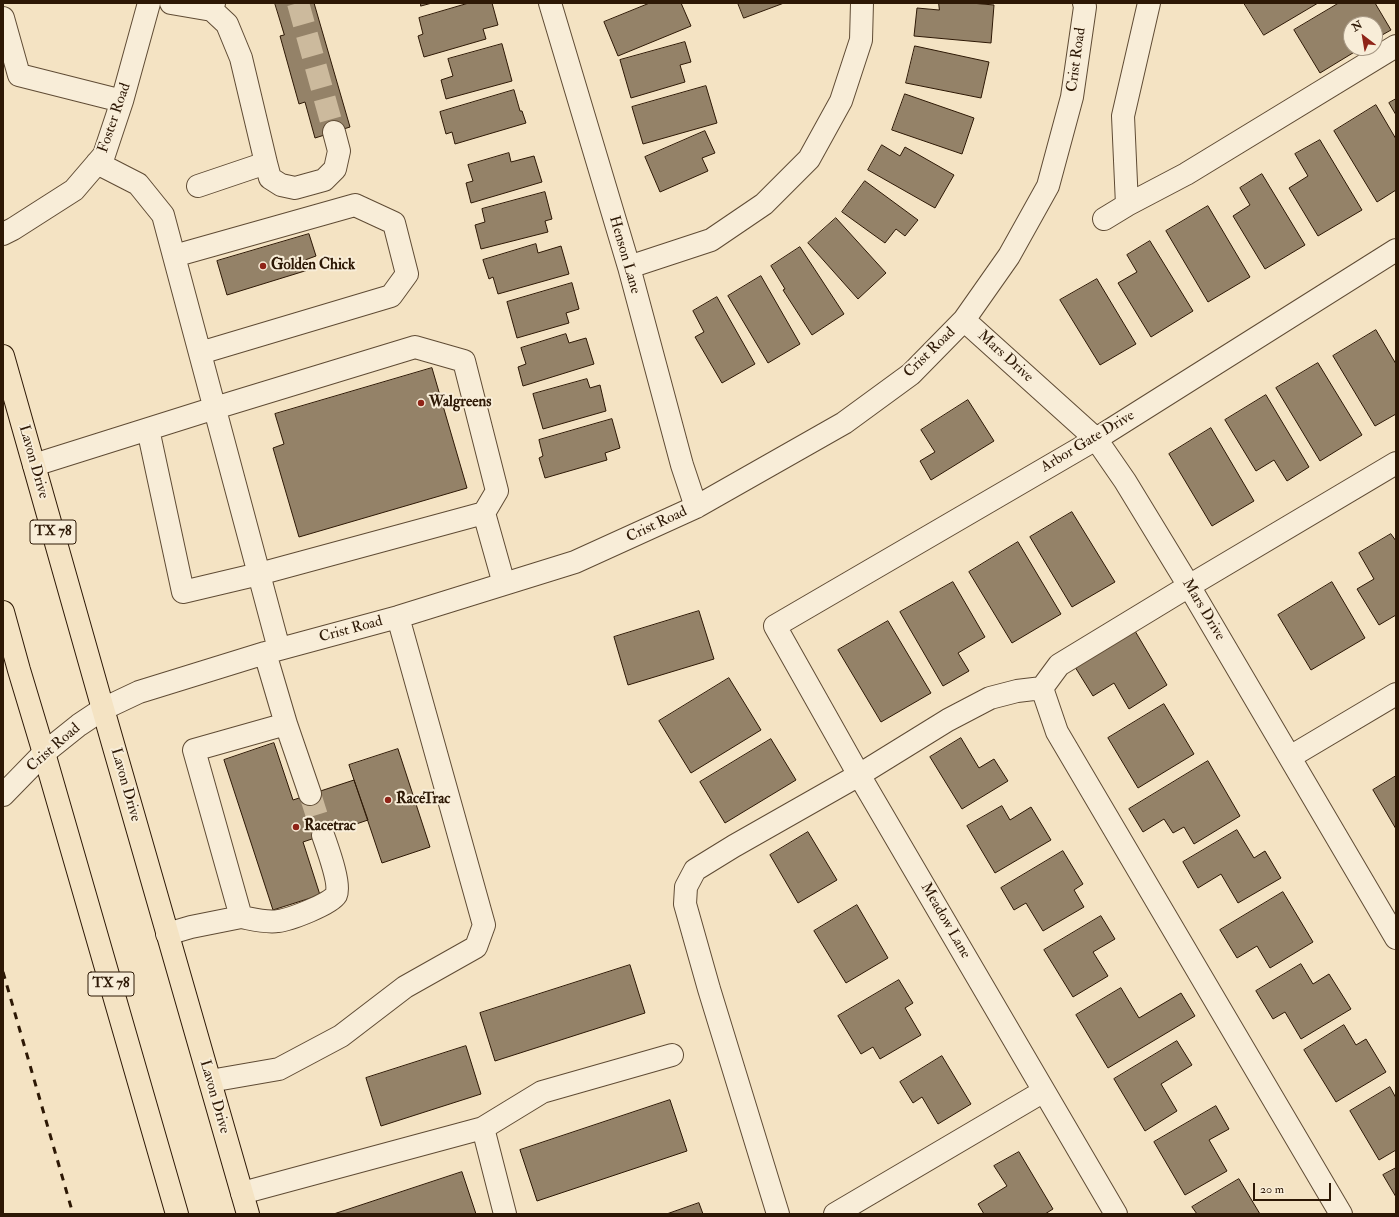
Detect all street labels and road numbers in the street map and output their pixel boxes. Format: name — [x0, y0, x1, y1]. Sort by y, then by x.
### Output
street label: Crist Road — [1064, 27, 1090, 93]
street label: Foster Road — [95, 81, 135, 155]
street label: Henson Lane — [604, 214, 644, 296]
street label: Crist Road — [900, 324, 960, 382]
street label: Mars Drive — [973, 327, 1037, 387]
street label: Arbor Gate Drive — [1038, 407, 1138, 477]
street label: Lavon Drive — [14, 423, 52, 501]
street label: Crist Road — [624, 503, 690, 547]
road number: TX 78 — [30, 520, 76, 544]
street label: Mars Drive — [1178, 576, 1228, 644]
street label: Crist Road — [317, 613, 385, 647]
street label: Crist Road — [24, 720, 84, 776]
street label: Lavon Drive — [106, 746, 144, 824]
street label: Meadow Lane — [916, 880, 974, 962]
road number: TX 78 — [88, 972, 134, 996]
street label: Lavon Drive — [195, 1058, 233, 1136]

